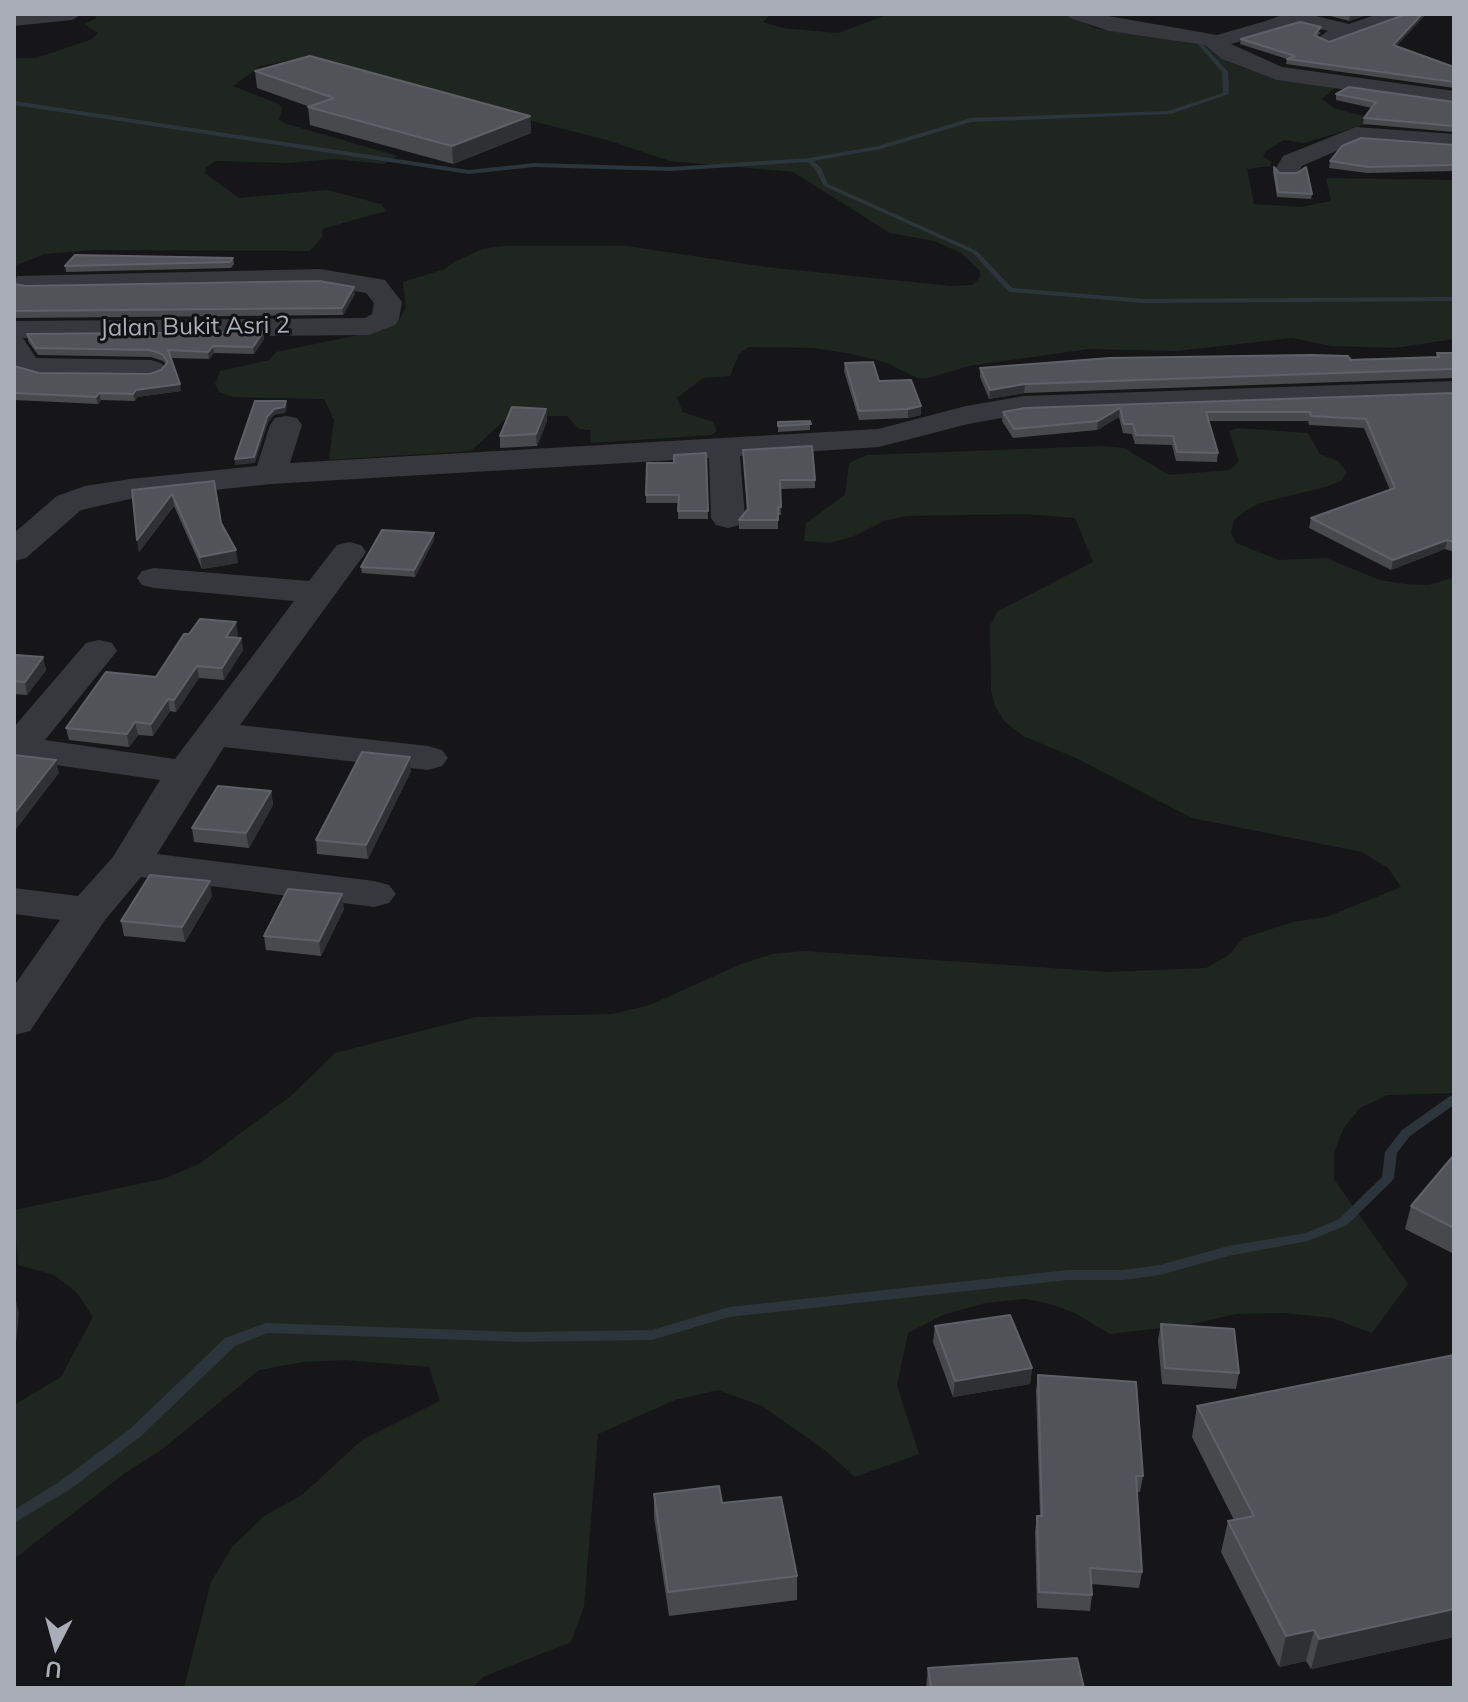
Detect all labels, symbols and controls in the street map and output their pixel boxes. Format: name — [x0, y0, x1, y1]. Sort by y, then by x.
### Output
street label: Jalan Bukit Asri 2 — [100, 311, 290, 343]
north arrow — [16, 1606, 96, 1686]
text: U — [44, 1655, 63, 1685]

